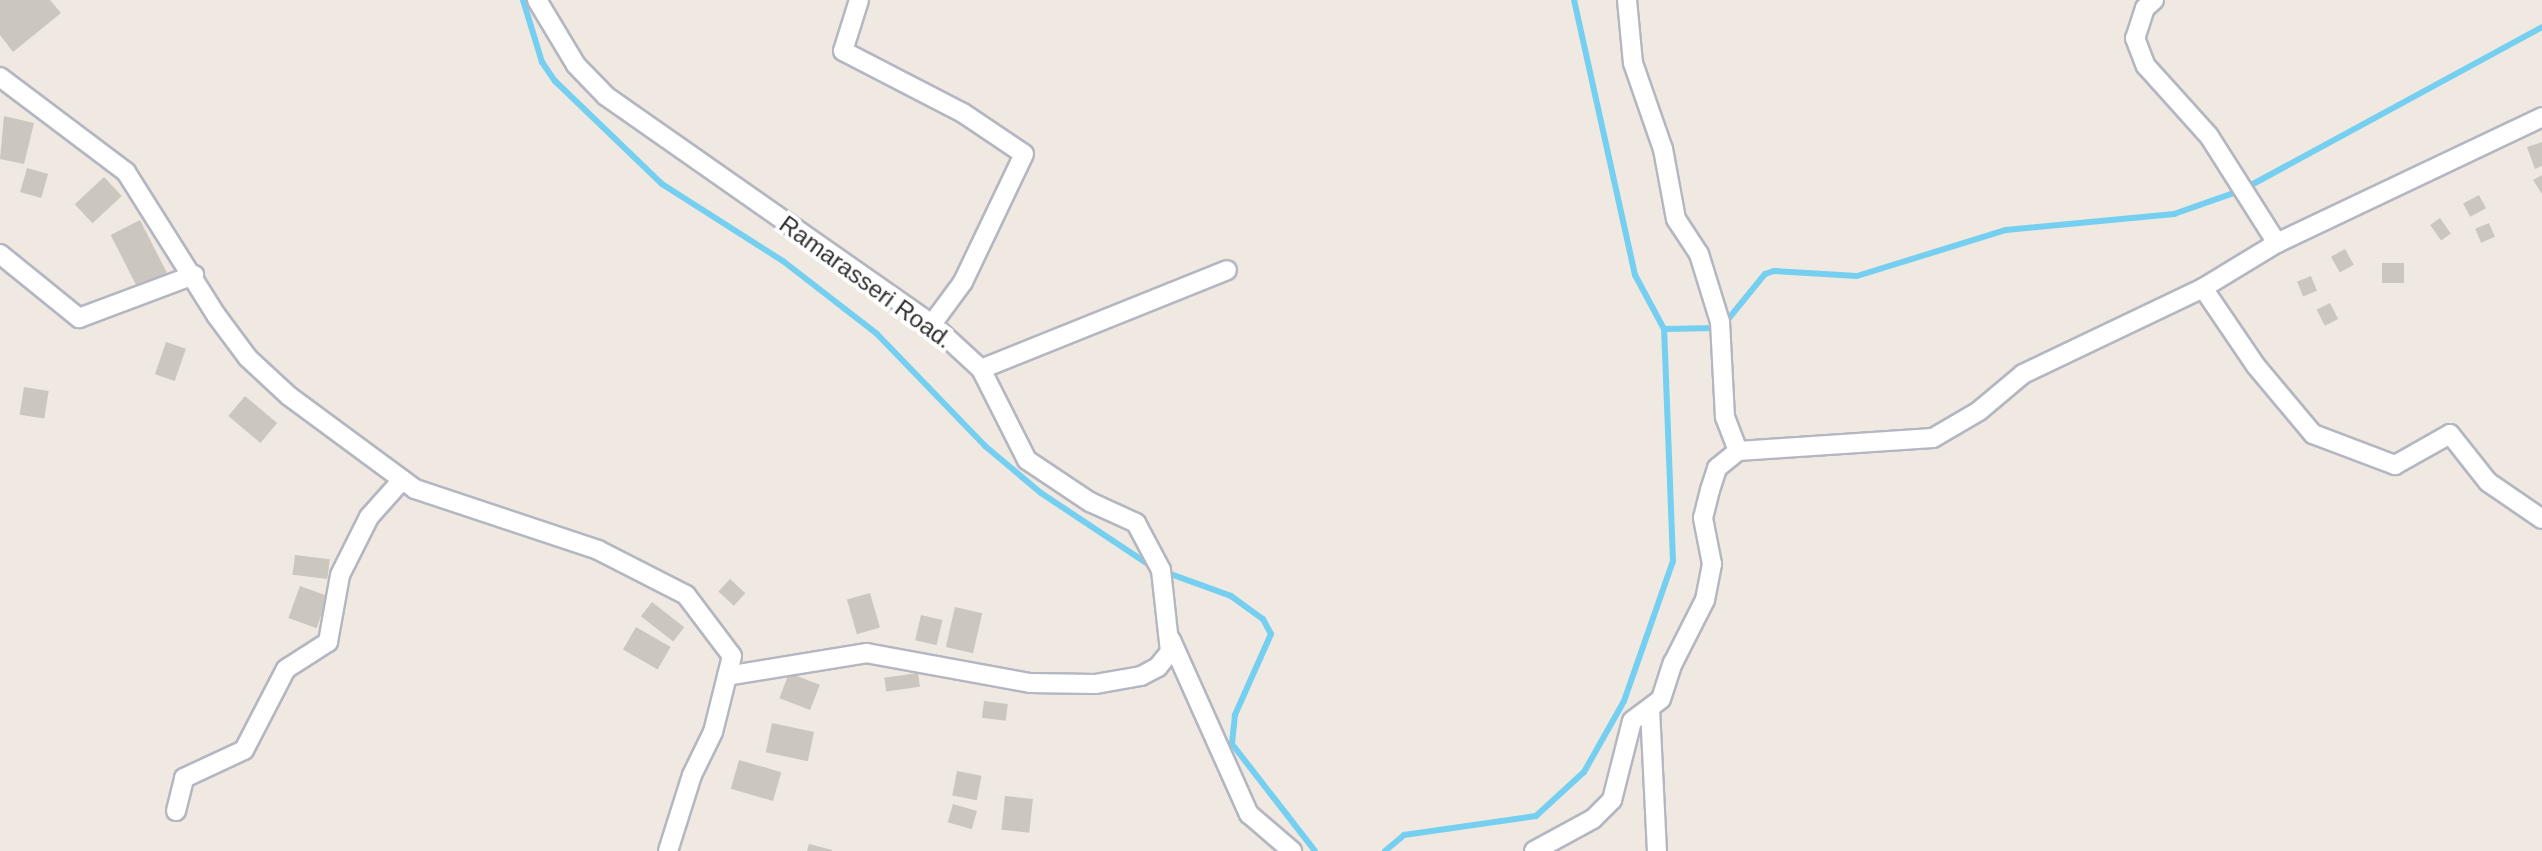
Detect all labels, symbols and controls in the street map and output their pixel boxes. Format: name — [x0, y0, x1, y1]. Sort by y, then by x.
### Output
street label: Ramarasseri Road. — [774, 210, 958, 354]

